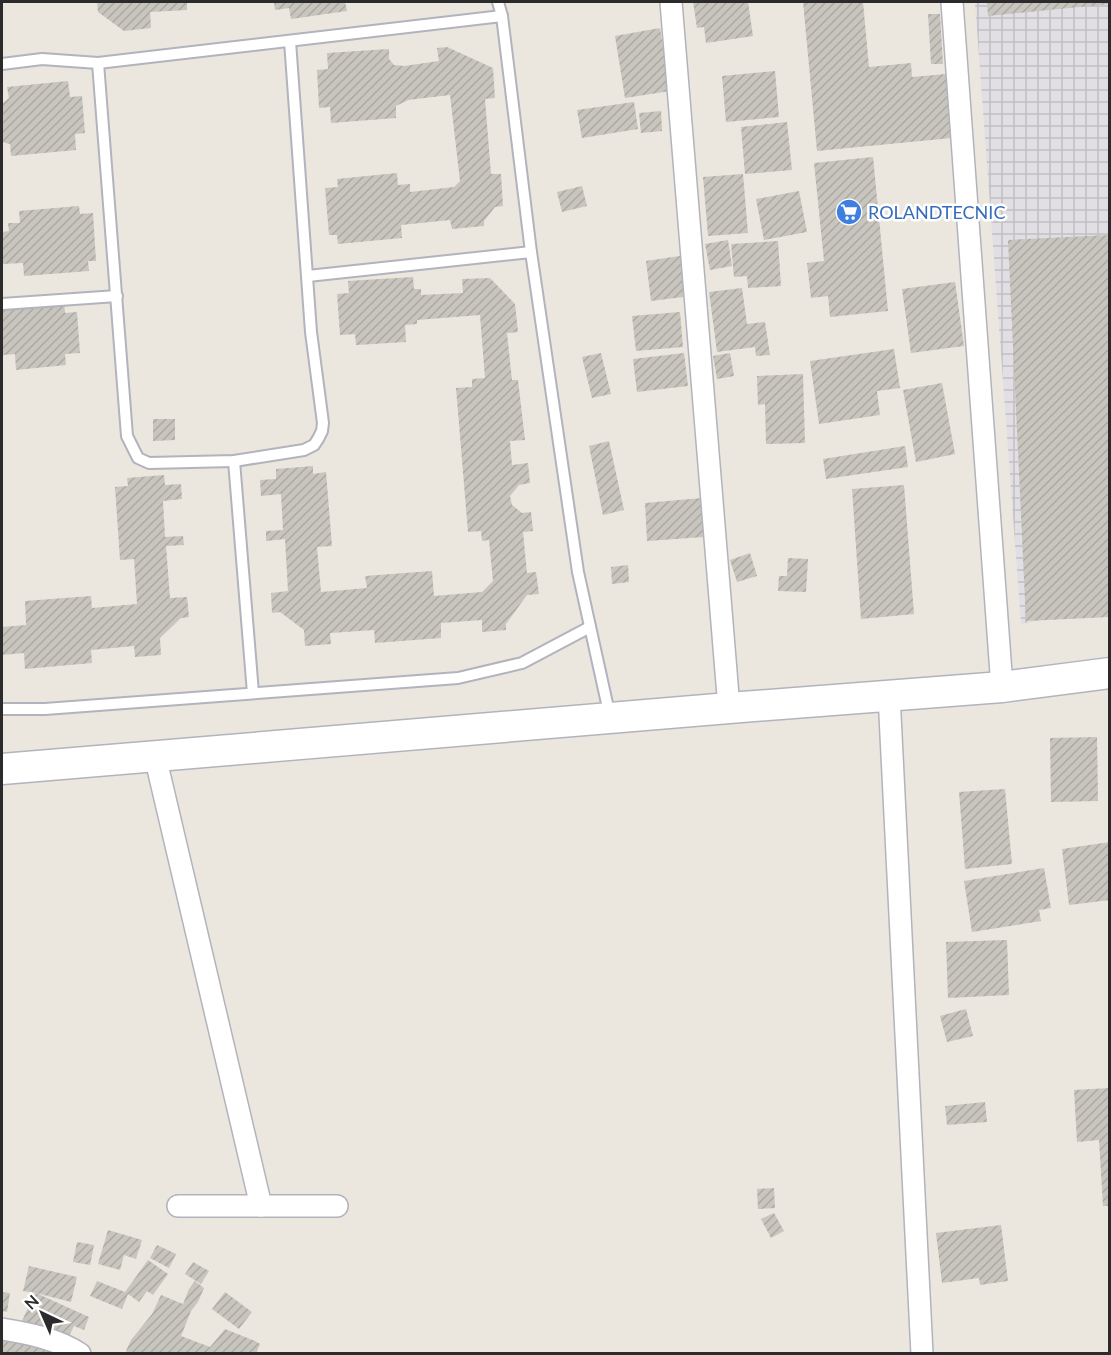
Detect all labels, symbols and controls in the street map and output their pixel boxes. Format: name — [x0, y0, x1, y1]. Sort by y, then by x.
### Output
supermarket icon: ROLANDTECNIC — [834, 197, 864, 227]
place label: ROLANDTECNIC — [868, 201, 1005, 223]
north arrow — [12, 1283, 72, 1343]
text: N — [20, 1291, 42, 1313]

